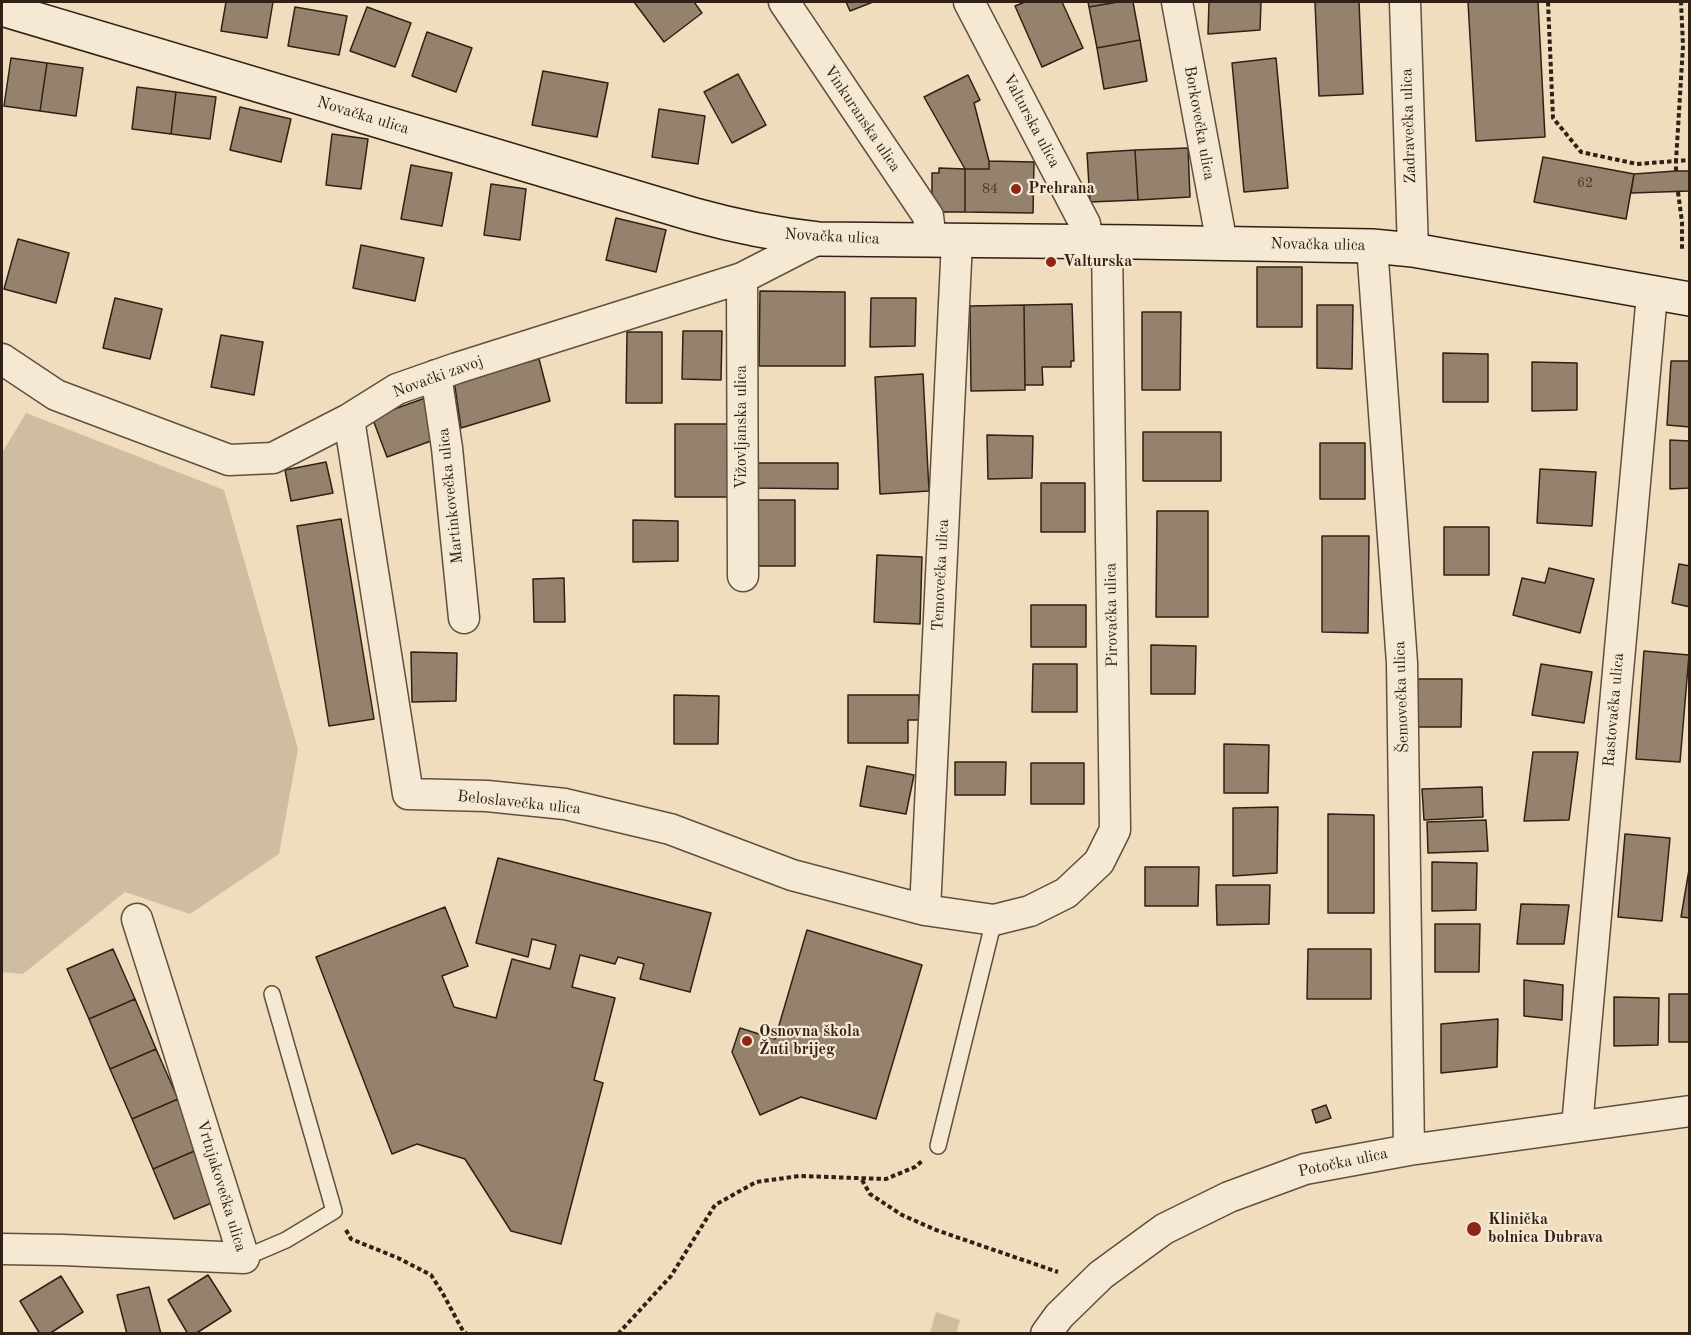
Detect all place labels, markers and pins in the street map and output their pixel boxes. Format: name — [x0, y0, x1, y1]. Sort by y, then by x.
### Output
place label: Prehrana — [1028, 179, 1095, 199]
marker: Prehrana — [1009, 182, 1023, 196]
place label: Valturska — [1063, 252, 1132, 272]
marker: Valturska — [1044, 255, 1058, 269]
place label: Osnovna škola Žuti brijeg — [759, 1022, 860, 1060]
marker: Osnovna škola Žuti brijeg — [740, 1034, 754, 1048]
place label: Klinička bolnica Dubrava — [1488, 1210, 1603, 1248]
marker: Klinička bolnica Dubrava — [1465, 1220, 1483, 1238]

